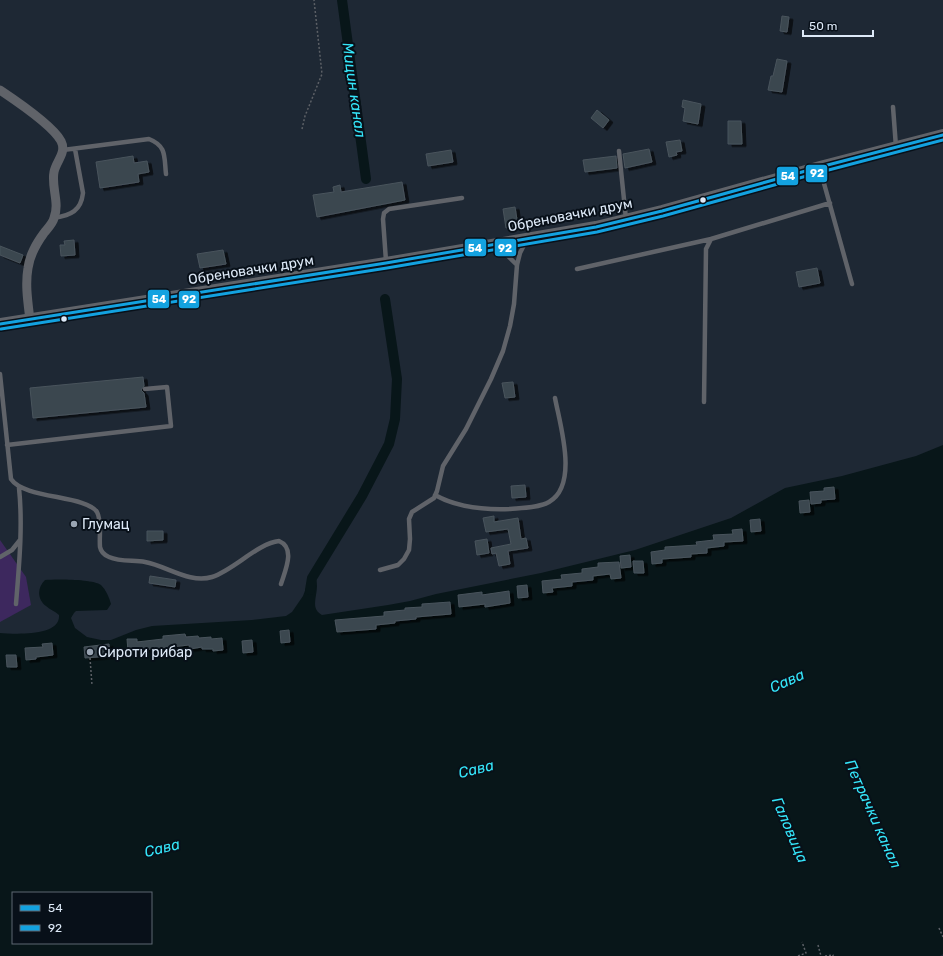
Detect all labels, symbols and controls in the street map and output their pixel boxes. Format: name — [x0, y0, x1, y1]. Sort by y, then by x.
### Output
scale bar — [803, 12, 873, 38]
text: 50 m — [809, 19, 837, 33]
water label: Мицин канал — [338, 41, 370, 139]
line badge: 92 — [805, 164, 828, 183]
line badge: 54 — [776, 166, 799, 186]
text: 92 — [810, 167, 824, 180]
text: 54 — [781, 170, 796, 183]
street label: Обреновачки друм — [506, 195, 634, 235]
unlabelled marker — [698, 195, 708, 205]
line badge: 54 — [464, 238, 487, 257]
line badge: 92 — [494, 238, 517, 257]
text: 54 — [468, 242, 483, 255]
text: 92 — [498, 242, 512, 255]
street label: Обреновачки друм — [187, 252, 315, 288]
line badge: 54 — [147, 289, 170, 309]
line badge: 92 — [178, 290, 200, 309]
text: 54 — [152, 293, 167, 306]
text: 92 — [182, 293, 196, 306]
unlabelled marker — [59, 314, 69, 324]
place label: Глумац — [82, 516, 130, 533]
marker: Глумац — [69, 519, 79, 529]
place label: Сироти рибар — [98, 644, 192, 661]
marker: Сироти рибар — [85, 647, 95, 657]
water label: Сава — [767, 665, 807, 697]
water label: Сава — [456, 756, 496, 782]
water label: Петрачки канал — [841, 757, 905, 871]
water label: Галовица — [768, 794, 812, 866]
water label: Сава — [142, 835, 182, 861]
legend — [12, 892, 152, 944]
text: 54 — [48, 901, 63, 915]
text: 92 — [48, 921, 62, 935]

